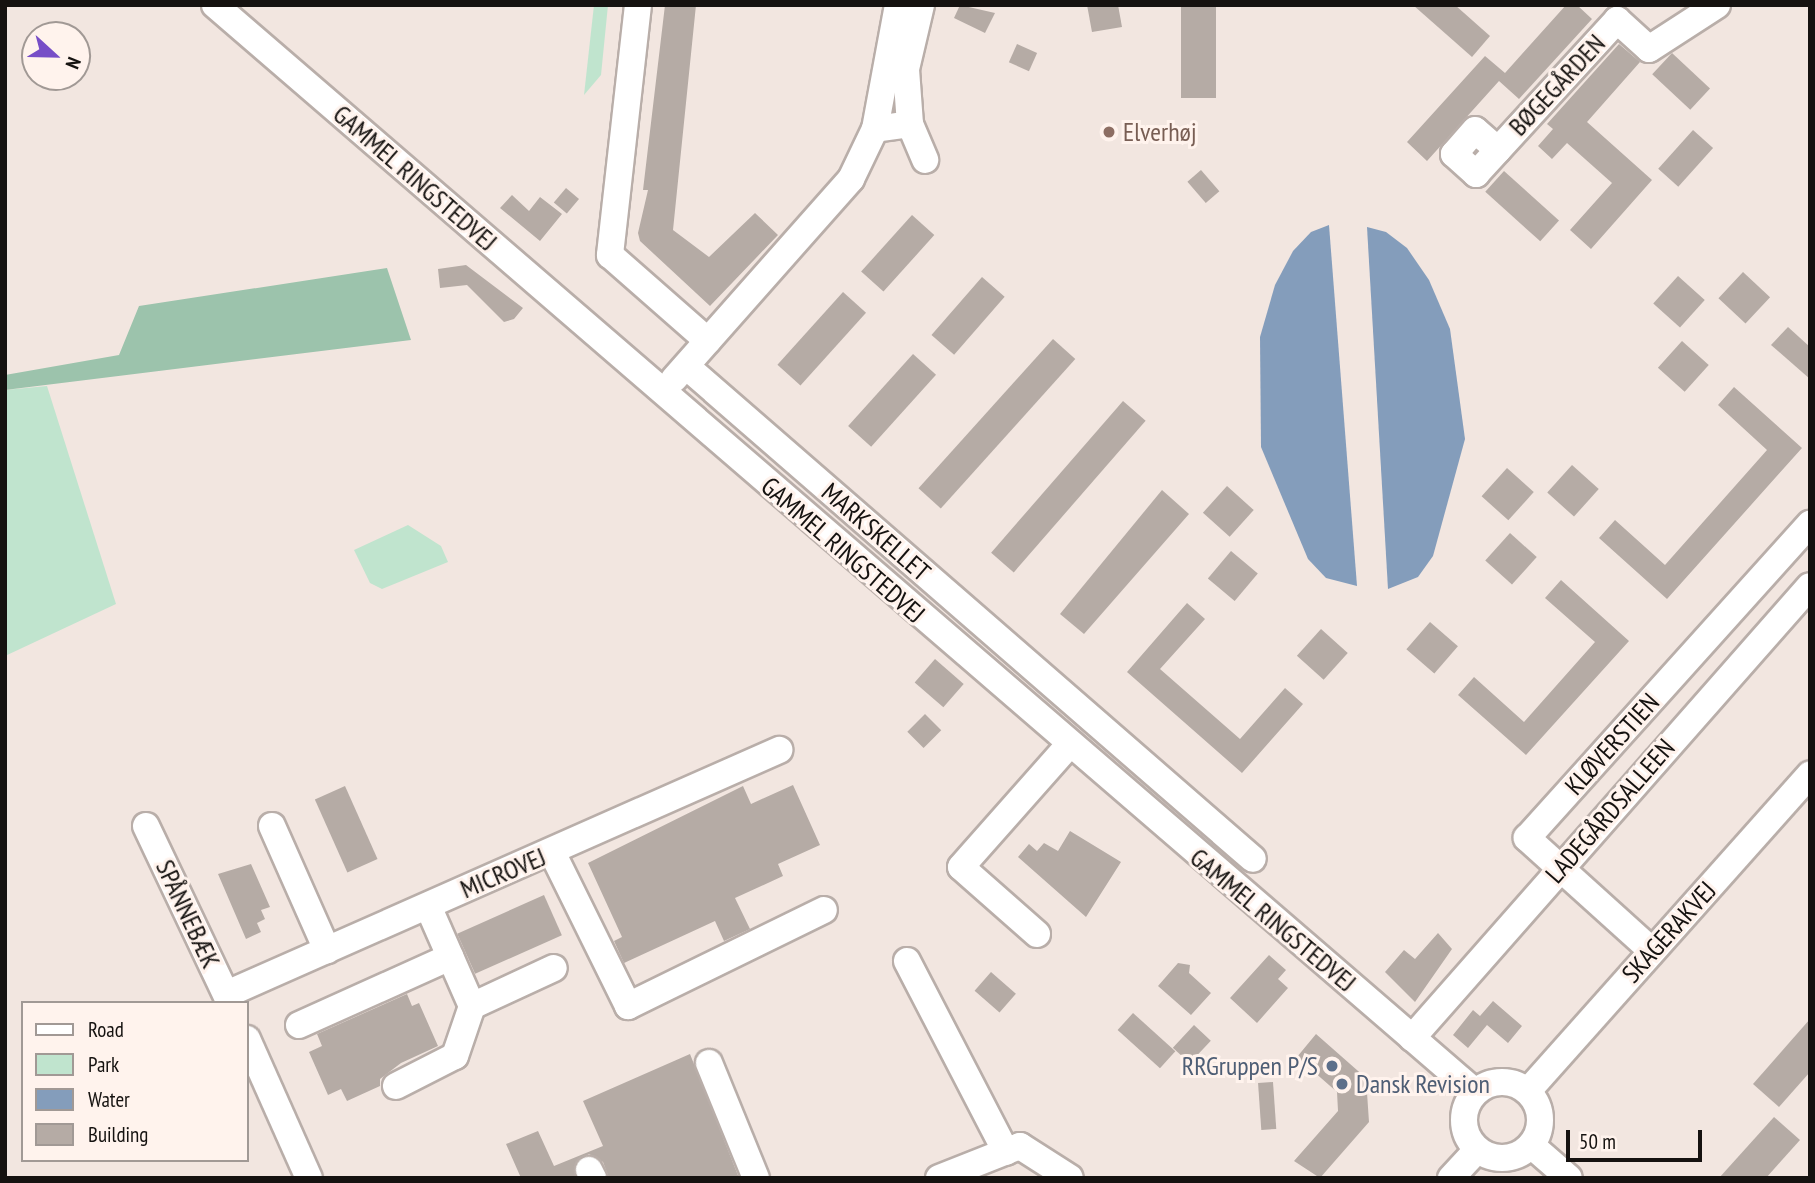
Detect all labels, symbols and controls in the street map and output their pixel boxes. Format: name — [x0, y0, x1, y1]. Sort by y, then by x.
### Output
north arrow — [21, 21, 91, 91]
street label: BØGEGÅRDEN — [1502, 28, 1612, 142]
text: N — [61, 54, 87, 72]
street label: GAMMEL RINGSTEDVEJ — [327, 98, 503, 258]
place label: Elverhøj — [1123, 116, 1197, 148]
marker: Elverhøj — [1101, 124, 1117, 140]
street label: GAMMEL RINGSTEDVEJ — [755, 470, 931, 630]
street label: MARKSKELLET — [815, 476, 937, 588]
street label: KLØVERSTIEN — [1558, 687, 1666, 801]
street label: LADEGÅRDSALLEEN — [1539, 733, 1681, 889]
street label: MICROVEJ — [456, 841, 550, 905]
street label: GAMMEL RINGSTEDVEJ — [1184, 841, 1362, 999]
street label: SPÅNNEBÆK — [149, 855, 227, 973]
street label: SKAGERAKVEJ — [1616, 875, 1722, 989]
legend — [21, 1001, 248, 1162]
text: Road — [88, 1016, 124, 1043]
place label: RRGruppen P/S — [1182, 1050, 1318, 1082]
text: Park — [88, 1051, 119, 1078]
marker: RRGruppen P/S — [1324, 1058, 1340, 1074]
place label: Dansk Revision — [1356, 1068, 1490, 1100]
marker: Dansk Revision — [1334, 1076, 1350, 1092]
text: Water — [88, 1086, 130, 1113]
scale bar — [1570, 1116, 1706, 1160]
text: Building — [88, 1121, 148, 1148]
text: 50 m — [1579, 1128, 1616, 1155]

